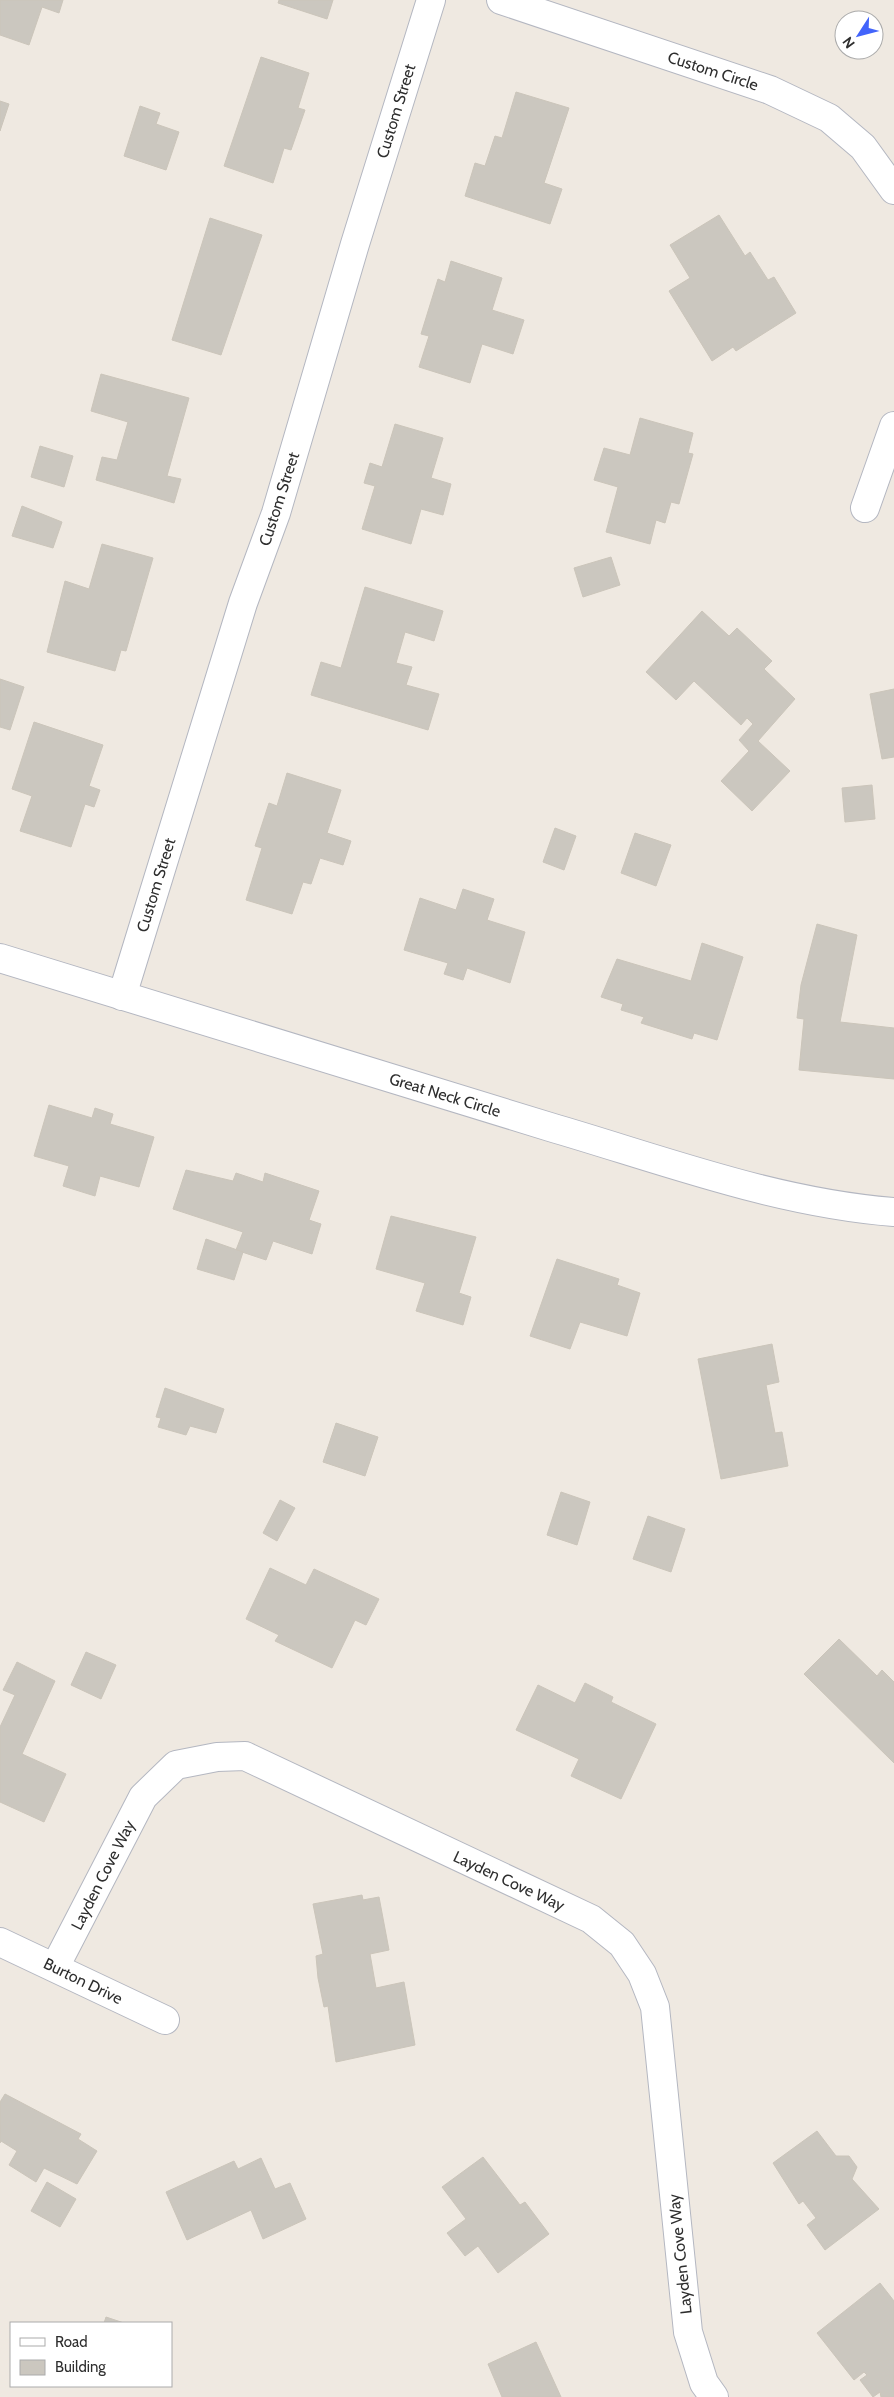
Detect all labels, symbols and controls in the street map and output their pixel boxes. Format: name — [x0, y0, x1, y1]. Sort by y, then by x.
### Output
north arrow — [834, 10, 884, 60]
text: N — [838, 33, 859, 52]
street label: Custom Circle — [665, 47, 761, 95]
street label: Custom Street — [373, 61, 420, 160]
street label: Custom Street — [255, 449, 303, 548]
street label: Custom Street — [133, 835, 180, 934]
street label: Great Neck Circle — [387, 1069, 503, 1121]
street label: Layden Cove Way — [67, 1817, 139, 1933]
street label: Layden Cove Way — [450, 1847, 568, 1915]
street label: Burton Drive — [40, 1954, 126, 2008]
street label: Layden Cove Way — [664, 2193, 696, 2315]
legend — [10, 2322, 172, 2387]
text: Road — [55, 2333, 88, 2351]
text: Building — [55, 2358, 106, 2376]

